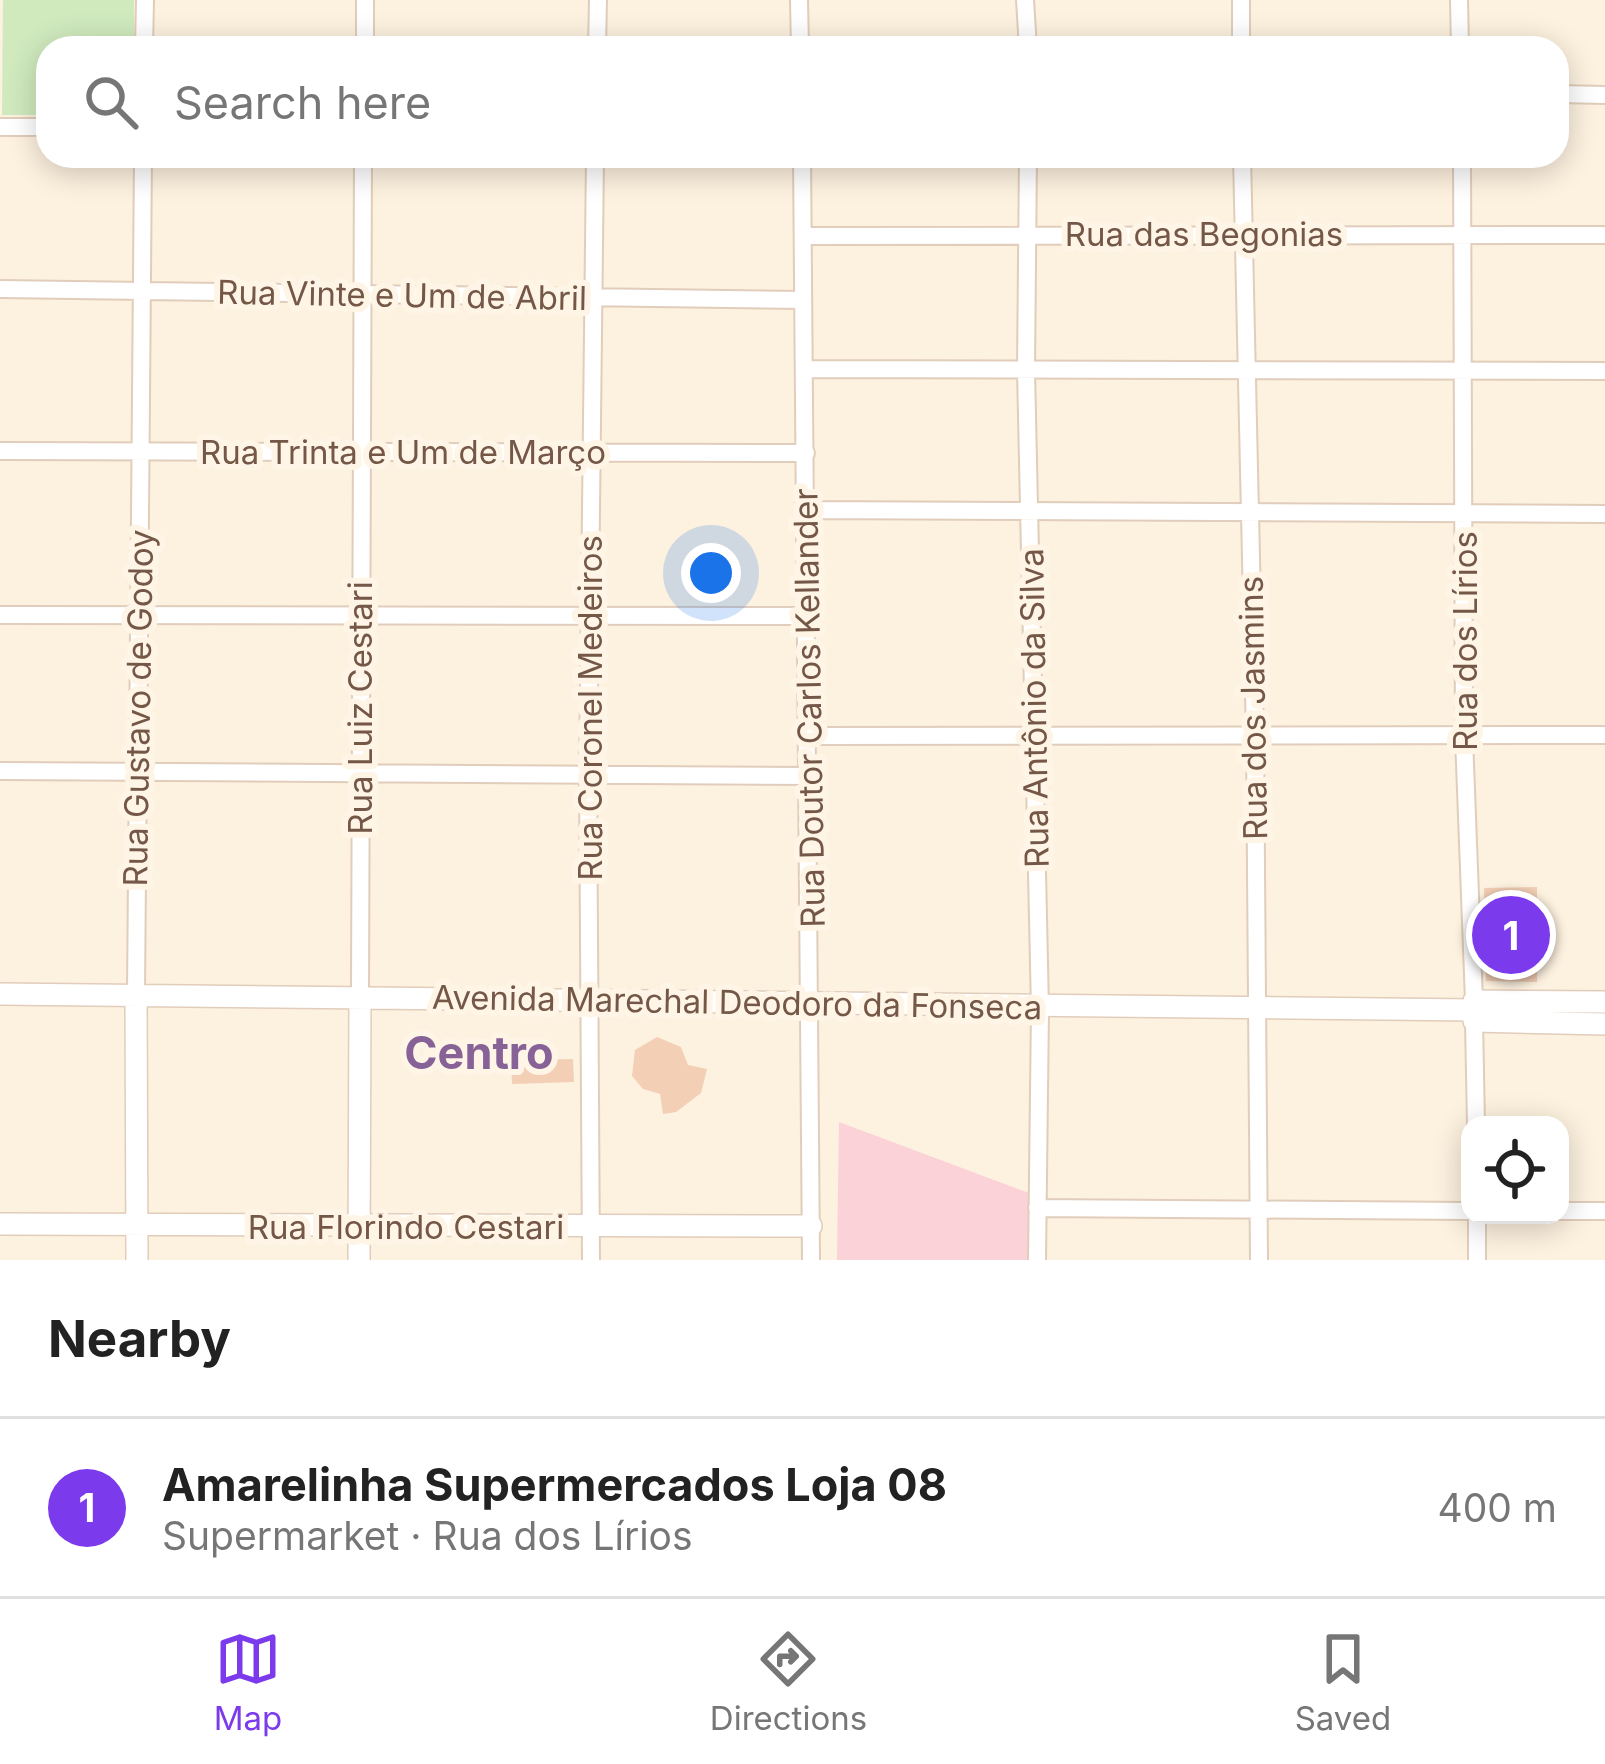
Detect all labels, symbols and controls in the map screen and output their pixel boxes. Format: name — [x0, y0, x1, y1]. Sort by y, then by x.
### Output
search box — [36, 36, 1569, 168]
icon: search — [78, 69, 144, 135]
text: Search here — [174, 75, 431, 130]
street label: Rua das Begonias — [1065, 214, 1343, 254]
street label: Rua Vinte e Um de Abril — [217, 272, 587, 318]
street label: Rua Trinta e Um de Março — [200, 432, 606, 472]
street label: Rua Doutor Carlos Kellander — [785, 488, 833, 928]
street label: Rua Gustavo de Godoy — [115, 529, 161, 887]
street label: Rua dos Lírios — [1445, 531, 1485, 751]
street label: Rua Coronel Medeiros — [570, 535, 610, 881]
your location — [681, 543, 741, 603]
street label: Rua Antônio da Silva — [1011, 548, 1057, 868]
street label: Rua dos Jasmins — [1231, 576, 1275, 840]
street label: Rua Luiz Cestari — [340, 581, 380, 835]
pin: 1 — [1472, 890, 1550, 980]
street label: Avenida Marechal Deodoro da Fonseca — [431, 977, 1043, 1027]
district label: Centro — [404, 1025, 554, 1080]
map controls — [1461, 1116, 1569, 1224]
button: locate — [1461, 1116, 1569, 1224]
street label: Rua Florindo Cestari — [248, 1207, 564, 1247]
text: Nearby — [48, 1308, 231, 1369]
text: Amarelinha Supermercados Loja 08 — [162, 1457, 947, 1512]
text: 1 — [79, 1484, 95, 1531]
text: 400 m — [1437, 1484, 1557, 1531]
text: Supermarket · Rua dos Lírios — [162, 1512, 693, 1559]
tab: Map — [214, 1626, 282, 1738]
tab: Directions — [710, 1626, 867, 1738]
tab: Saved — [1295, 1626, 1391, 1738]

